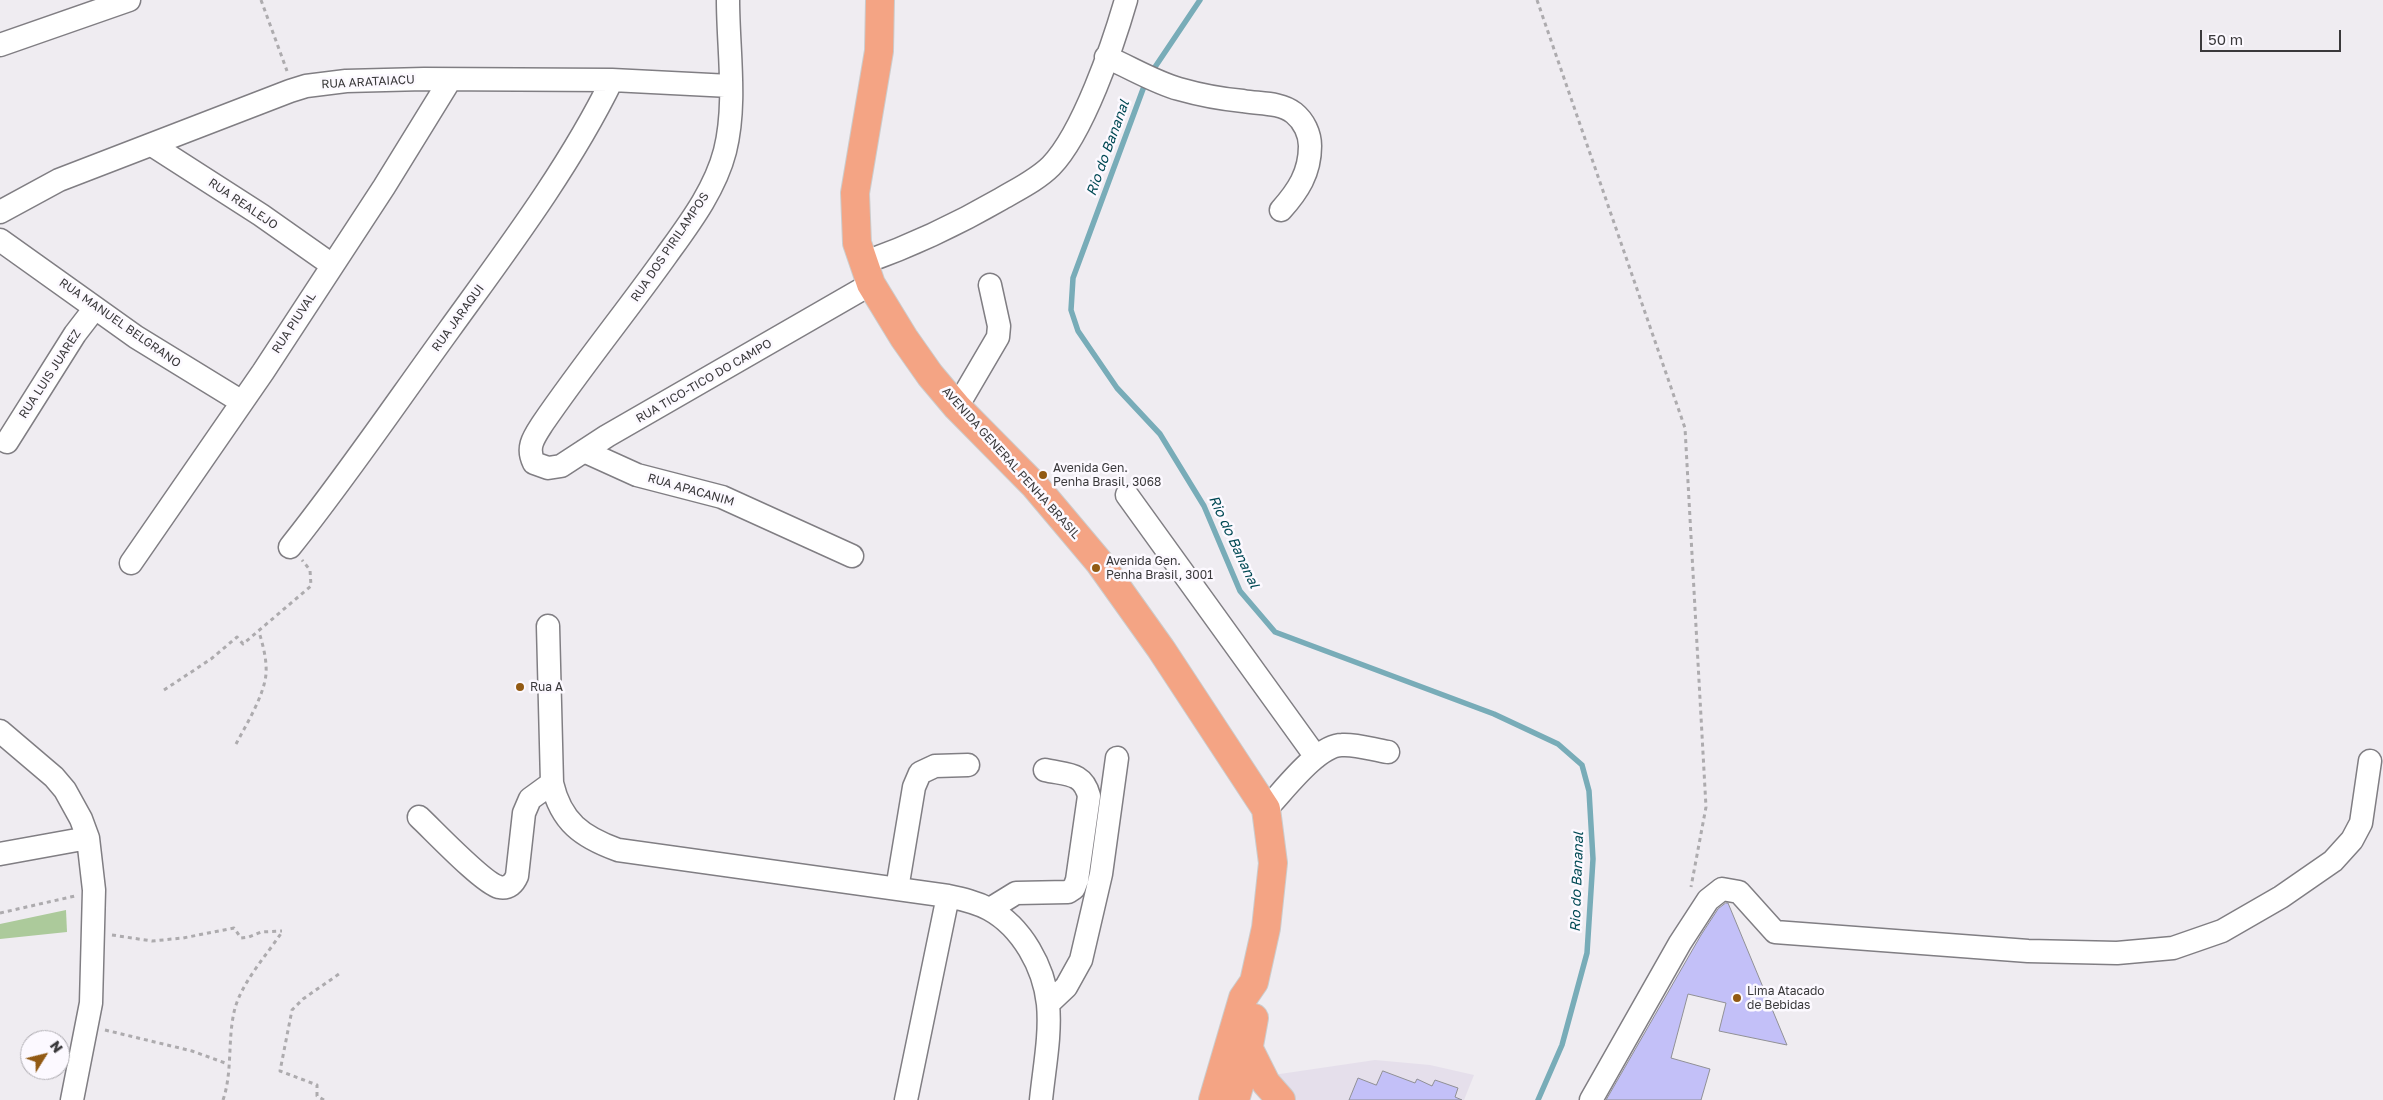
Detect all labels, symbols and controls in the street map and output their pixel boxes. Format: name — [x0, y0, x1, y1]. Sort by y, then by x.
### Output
scale bar — [2203, 20, 2344, 52]
text: 50 m — [2208, 30, 2243, 48]
street label: RUA ARATAIACU — [321, 72, 415, 92]
water label: Rio do Bananal — [1083, 98, 1133, 198]
street label: RUA REALEJO — [206, 175, 280, 233]
street label: RUA DOS PIRILAMPOS — [628, 190, 712, 304]
street label: RUA MANUEL BELGRANO — [56, 275, 184, 371]
street label: RUA JARAQUI — [429, 282, 487, 354]
street label: RUA PIUVAL — [269, 290, 319, 356]
street label: RUA LUIS JUAREZ — [16, 327, 84, 421]
street label: RUA TICO-TICO DO CAMPO — [634, 336, 774, 426]
street label: AVENIDA GENERAL PENHA BRASIL — [939, 384, 1083, 542]
place label: Avenida Gen. Penha Brasil, 3068 — [1053, 461, 1161, 489]
marker: Avenida Gen. Penha Brasil, 3068 — [1037, 469, 1049, 481]
street label: RUA APACANIM — [646, 471, 736, 509]
water label: Rio do Bananal — [1205, 493, 1263, 591]
place label: Avenida Gen. Penha Brasil, 3001 — [1106, 554, 1213, 582]
marker: Avenida Gen. Penha Brasil, 3001 — [1090, 562, 1102, 574]
place label: Rua A — [530, 680, 563, 694]
marker: Rua A — [514, 681, 526, 693]
water label: Rio do Bananal — [1567, 831, 1587, 933]
place label: Lima Atacado de Bebidas — [1747, 984, 1824, 1012]
marker: Lima Atacado de Bebidas — [1731, 992, 1743, 1004]
north arrow — [20, 1030, 70, 1080]
text: N — [47, 1037, 67, 1056]

